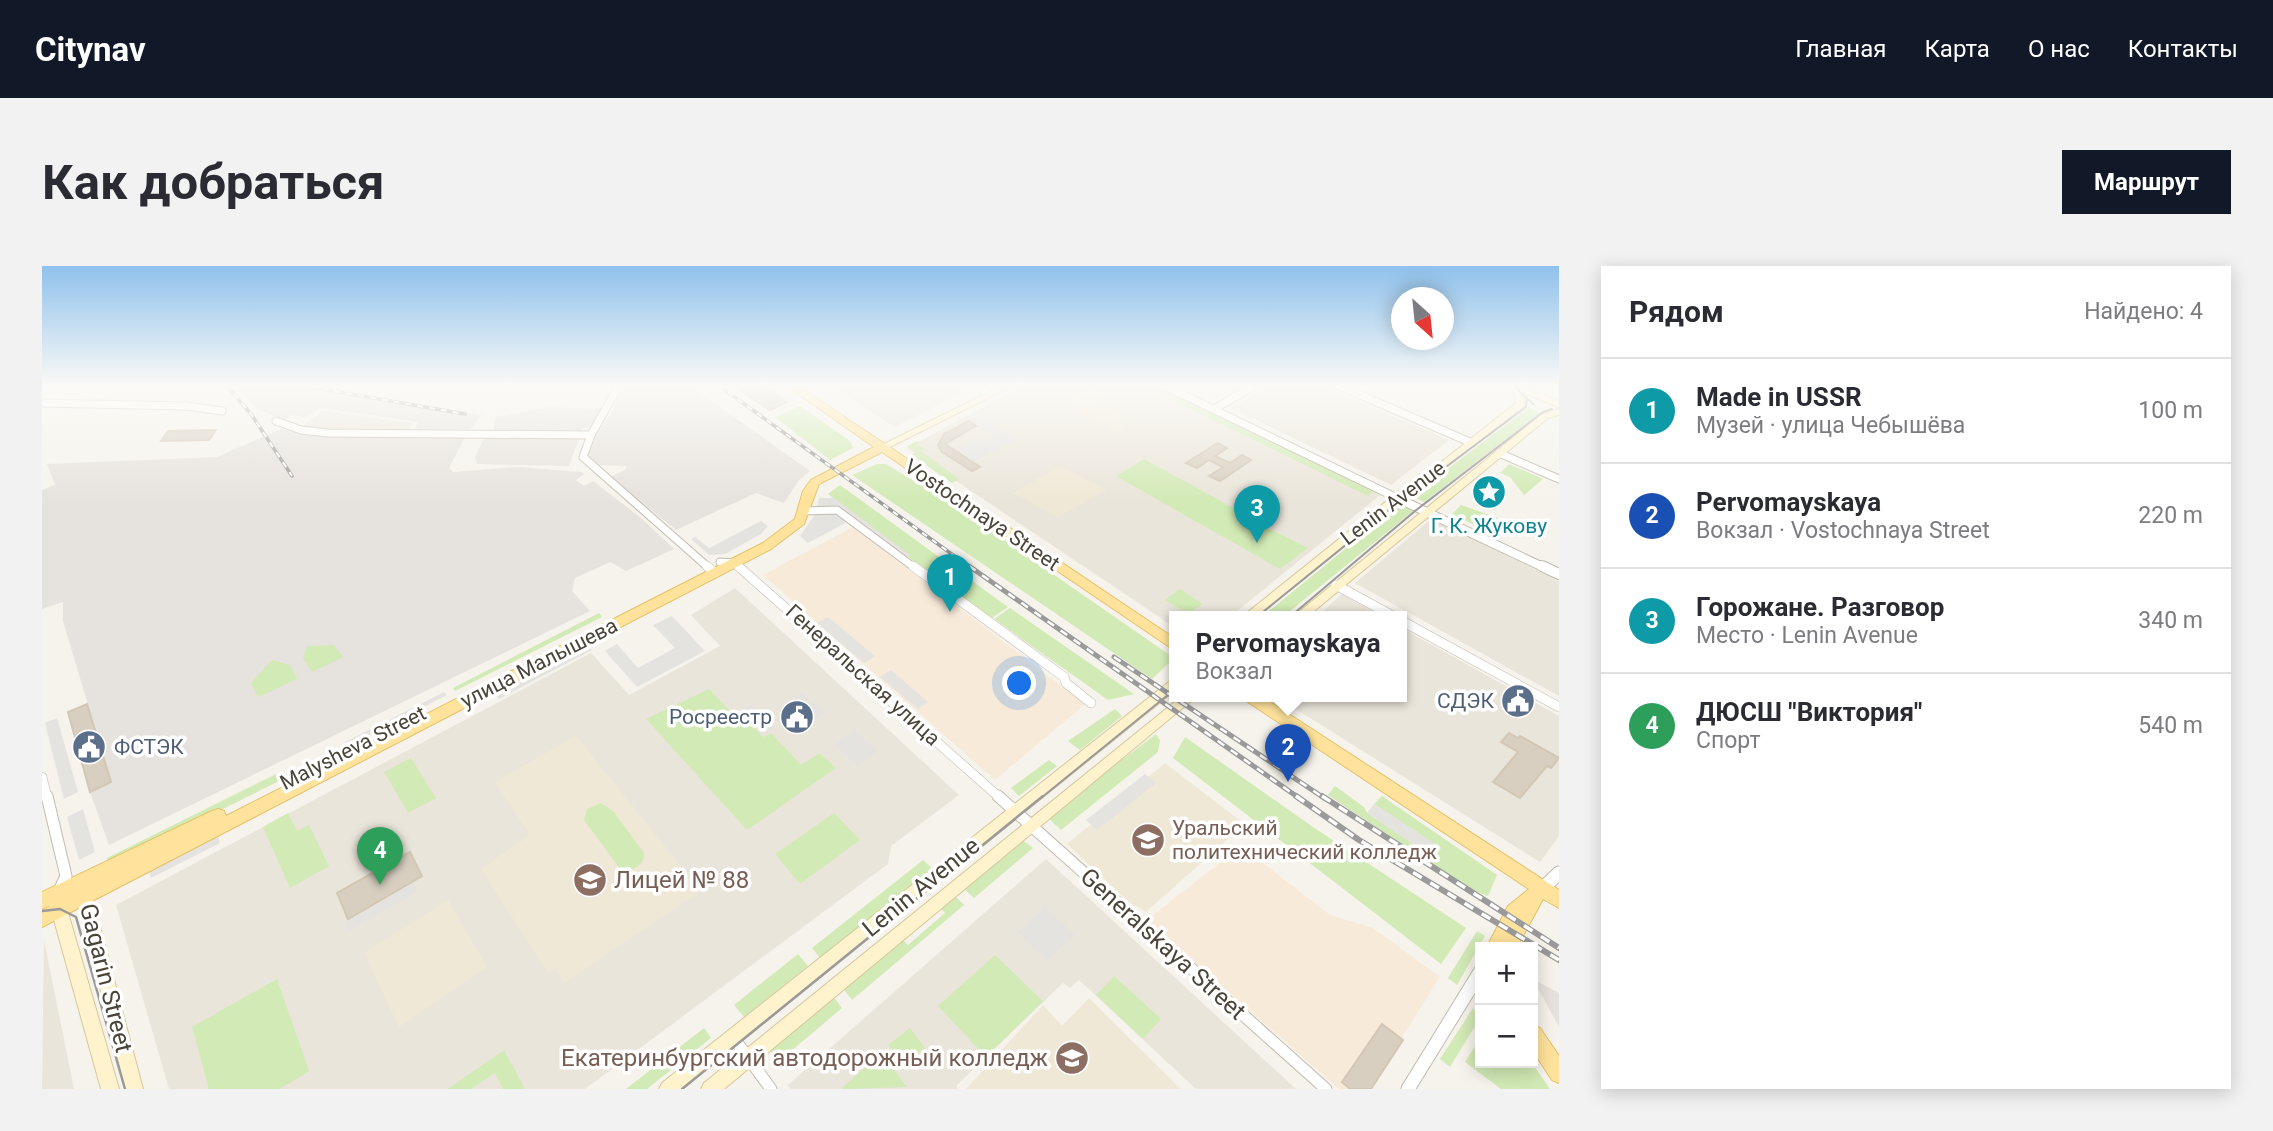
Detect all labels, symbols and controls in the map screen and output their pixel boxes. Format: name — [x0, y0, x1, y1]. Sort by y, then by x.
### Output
text: Citynav — [35, 30, 146, 69]
text: Главная — [1795, 35, 1886, 63]
text: Карта — [1924, 35, 1990, 63]
text: О нас — [2028, 35, 2090, 63]
text: Контакты — [2128, 35, 2238, 63]
button: Маршрут — [2062, 150, 2231, 214]
text: Как добраться — [42, 154, 384, 211]
north arrow — [1391, 287, 1454, 350]
text: Рядом — [1629, 294, 1724, 329]
text: Найдено: 4 — [2084, 298, 2203, 325]
text: Made in USSR — [1696, 382, 1862, 412]
text: 1 — [1645, 397, 1659, 424]
text: 100 m — [2138, 397, 2203, 424]
text: Музей · улица Чебышёва — [1696, 412, 1965, 439]
street label: Vostochnaya Street — [900, 454, 1064, 576]
street label: Lenin Avenue — [1336, 456, 1450, 550]
place icon: Г. К. Жукову — [1470, 473, 1508, 511]
pin: 3 — [1234, 485, 1280, 543]
text: Pervomayskaya — [1696, 487, 1881, 517]
text: 2 — [1645, 502, 1659, 529]
text: 220 m — [2138, 502, 2203, 529]
place label: Г. К. Жукову — [1431, 514, 1547, 538]
text: Вокзал · Vostochnaya Street — [1696, 517, 1990, 544]
pin: 1 — [927, 554, 973, 612]
text: Горожане. Разговор — [1696, 592, 1944, 622]
street label: Генеральская улица — [781, 599, 945, 751]
text: 3 — [1645, 607, 1659, 634]
text: 340 m — [2138, 607, 2203, 634]
popup — [1169, 611, 1407, 702]
street label: улица Малышева — [457, 613, 621, 713]
text: Место · Lenin Avenue — [1696, 622, 1918, 649]
text: Pervomayskaya — [1195, 628, 1381, 658]
text: Вокзал — [1195, 658, 1273, 685]
your location — [1002, 666, 1036, 700]
public building icon: СДЭК — [1499, 682, 1537, 720]
place label: СДЭК — [1437, 689, 1494, 713]
text: ДЮСШ "Виктория" — [1696, 697, 1922, 727]
public building icon: Росреестр — [778, 698, 816, 736]
street label: Malysheva Street — [276, 701, 430, 795]
place label: Росреестр — [669, 705, 772, 729]
text: 4 — [1645, 712, 1659, 739]
text: 540 m — [2138, 712, 2203, 739]
pin: 2 — [1265, 724, 1311, 782]
text: Спорт — [1696, 727, 1760, 754]
public building icon: ФСТЭК — [70, 728, 108, 766]
place label: ФСТЭК — [114, 735, 184, 759]
place label: Уральский политехнический колледж — [1172, 816, 1437, 864]
school or university icon: Уральский политехнический колледж — [1129, 821, 1167, 859]
pin: 4 — [357, 827, 403, 885]
street label: Lenin Avenue — [857, 831, 985, 943]
school or university icon: Лицей № 88 — [571, 861, 609, 899]
street label: Generalskaya Street — [1075, 862, 1251, 1026]
place label: Лицей № 88 — [614, 866, 749, 894]
street label: Gagarin Street — [74, 901, 138, 1055]
map controls — [1475, 942, 1538, 1068]
button: + — [1475, 942, 1538, 1005]
button: − — [1475, 1005, 1538, 1068]
school or university icon: Екатеринбургский автодорожный колледж — [1053, 1039, 1091, 1077]
place label: Екатеринбургский автодорожный колледж — [561, 1044, 1049, 1072]

